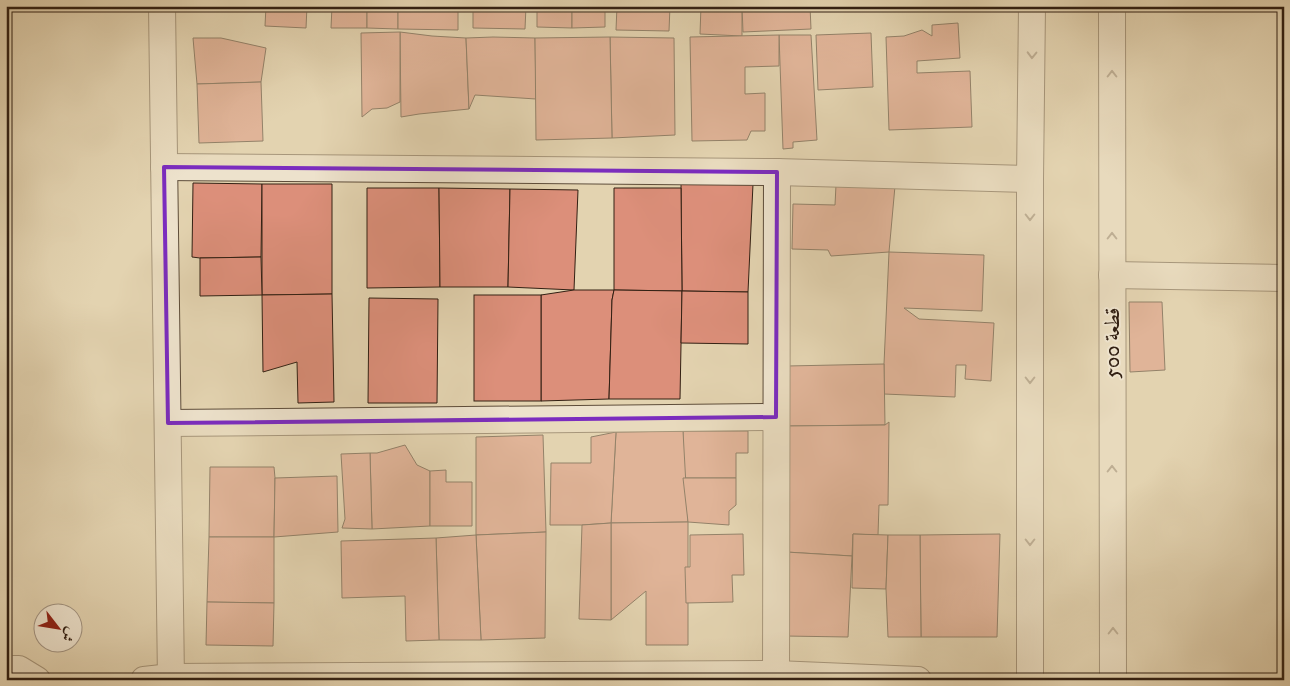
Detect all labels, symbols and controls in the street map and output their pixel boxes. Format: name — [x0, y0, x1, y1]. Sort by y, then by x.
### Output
one-way arrow — [1026, 51, 1037, 59]
one-way arrow — [1107, 69, 1117, 77]
one-way arrow — [1025, 214, 1035, 222]
one-way arrow — [1107, 232, 1117, 240]
street label: قطعة 500 — [1100, 308, 1126, 378]
one-way arrow — [1025, 376, 1035, 384]
one-way arrow — [1107, 464, 1117, 472]
one-way arrow — [1025, 539, 1035, 547]
north arrow — [32, 604, 82, 654]
text: ش — [57, 624, 80, 645]
one-way arrow — [1108, 627, 1118, 634]

